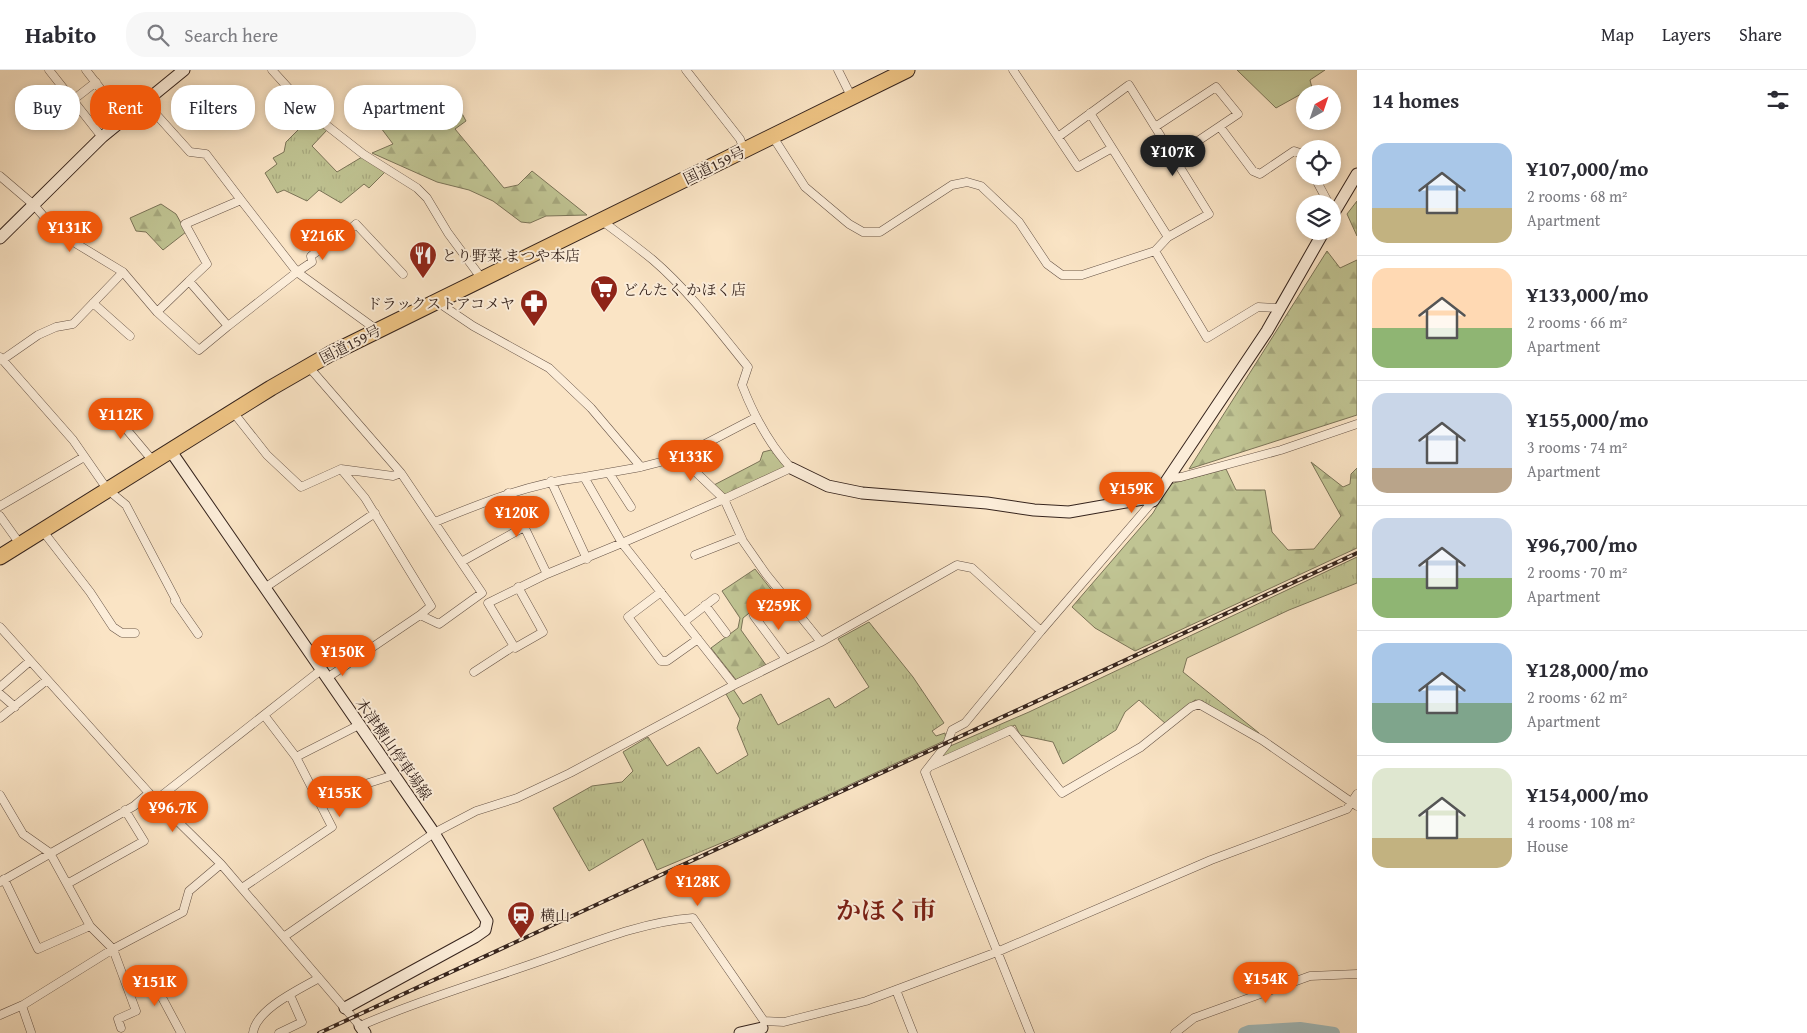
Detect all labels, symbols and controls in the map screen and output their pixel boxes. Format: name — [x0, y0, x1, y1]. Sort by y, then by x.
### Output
search box — [126, 12, 476, 57]
text: Habito — [25, 17, 96, 52]
icon: search — [144, 21, 172, 49]
text: Search here — [184, 21, 278, 49]
text: Map — [1601, 21, 1634, 48]
text: Layers — [1662, 21, 1711, 48]
text: Share — [1739, 21, 1782, 48]
chip: Buy — [15, 85, 80, 130]
chip: Rent — [90, 85, 161, 130]
chip: Filters — [171, 85, 255, 130]
chip: New — [265, 85, 334, 130]
chip: Apartment — [344, 85, 463, 130]
north arrow — [1296, 85, 1341, 130]
map controls — [1296, 85, 1341, 240]
text: 14 homes — [1372, 85, 1459, 116]
icon: filters — [1764, 86, 1792, 114]
pin: ¥107K — [1138, 134, 1208, 177]
text: ¥107K — [1151, 139, 1195, 163]
button: locate — [1296, 140, 1341, 185]
street label: 国道159号 — [679, 141, 749, 189]
text: ¥107,000/mo — [1527, 153, 1648, 184]
icon: home — [1412, 163, 1472, 223]
text: 2 rooms · 68 m² — [1527, 184, 1627, 208]
button: layers — [1296, 195, 1341, 240]
text: Apartment — [1527, 208, 1600, 232]
pin: ¥131K — [35, 210, 105, 253]
text: ¥131K — [48, 215, 92, 239]
pin: ¥216K — [288, 218, 358, 261]
text: ¥216K — [301, 223, 345, 247]
restaurant icon: とり野菜 まつや本店 — [408, 240, 438, 279]
place label: とり野菜 まつや本店 — [442, 245, 580, 266]
supermarket icon: どんたく かほく店 — [589, 274, 619, 313]
place label: どんたく かほく店 — [623, 279, 746, 300]
text: ¥133,000/mo — [1527, 279, 1648, 310]
pharmacy icon: ドラックストアコメヤ — [519, 288, 549, 327]
icon: home — [1412, 288, 1472, 348]
place label: ドラックストアコメヤ — [367, 293, 515, 314]
text: 2 rooms · 66 m² — [1527, 310, 1627, 334]
street label: 国道159号 — [316, 320, 384, 368]
text: Apartment — [1527, 334, 1600, 358]
pin: ¥112K — [86, 398, 156, 440]
text: ¥112K — [99, 402, 143, 426]
text: ¥155,000/mo — [1527, 404, 1648, 435]
icon: home — [1412, 413, 1472, 473]
text: 3 rooms · 74 m² — [1527, 435, 1627, 459]
pin: ¥133K — [656, 440, 726, 482]
text: ¥133K — [669, 444, 713, 468]
text: Apartment — [1527, 459, 1600, 483]
pin: ¥159K — [1097, 472, 1167, 514]
text: ¥159K — [1110, 476, 1154, 500]
pin: ¥120K — [482, 496, 552, 538]
text: ¥120K — [495, 500, 539, 524]
text: ¥96,700/mo — [1527, 529, 1637, 560]
icon: home — [1412, 538, 1472, 598]
text: 2 rooms · 70 m² — [1527, 560, 1627, 584]
text: Apartment — [1527, 584, 1600, 608]
pin: ¥259K — [744, 588, 814, 631]
text: ¥259K — [757, 593, 801, 617]
pin: ¥150K — [308, 634, 378, 677]
text: ¥150K — [321, 639, 365, 663]
text: ¥128,000/mo — [1527, 654, 1648, 685]
icon: home — [1412, 663, 1472, 723]
text: 2 rooms · 62 m² — [1527, 685, 1627, 709]
street label: 木津横山停車場線 — [351, 694, 437, 804]
text: Apartment — [1527, 709, 1600, 733]
pin: ¥155K — [305, 776, 375, 818]
text: ¥154,000/mo — [1527, 779, 1648, 810]
text: ¥155K — [318, 780, 362, 804]
icon: home — [1412, 788, 1472, 848]
pin: ¥96.7K — [132, 790, 214, 833]
text: ¥96.7K — [149, 795, 197, 819]
text: 4 rooms · 108 m² — [1527, 810, 1635, 834]
text: House — [1527, 834, 1568, 858]
pin: ¥128K — [663, 864, 733, 907]
text: ¥128K — [676, 869, 720, 893]
district label: かほく市 — [836, 892, 936, 928]
station icon: 横山 — [506, 900, 536, 939]
place label: 横山 — [540, 905, 570, 926]
pin: ¥154K — [1231, 962, 1301, 1004]
pin: ¥151K — [120, 964, 190, 1007]
text: ¥154K — [1244, 966, 1288, 990]
text: ¥151K — [133, 969, 177, 993]

